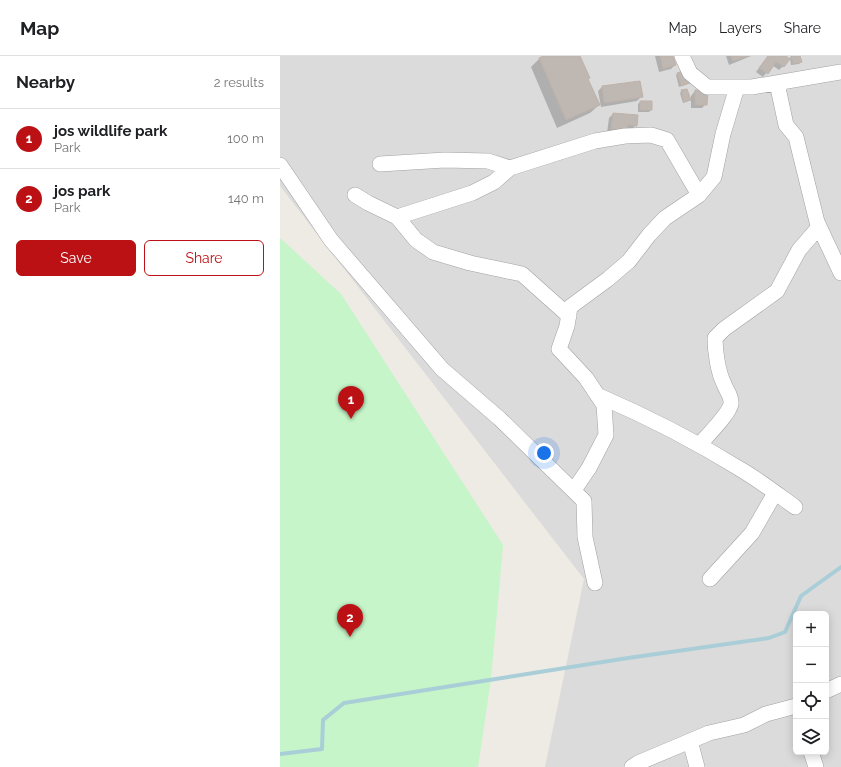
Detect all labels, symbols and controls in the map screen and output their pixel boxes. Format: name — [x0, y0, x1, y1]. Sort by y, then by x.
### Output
text: Map — [20, 17, 59, 39]
text: Map — [669, 20, 697, 36]
text: Layers — [719, 20, 762, 36]
text: Share — [784, 20, 821, 36]
text: Nearby — [16, 72, 75, 92]
text: 2 results — [214, 75, 264, 90]
text: jos wildlife park — [54, 122, 167, 140]
text: 1 — [26, 131, 32, 146]
text: 100 m — [227, 131, 264, 146]
text: Park — [54, 140, 81, 155]
text: jos park — [54, 182, 110, 200]
text: 2 — [25, 191, 33, 206]
text: 140 m — [228, 191, 264, 206]
text: Park — [54, 200, 81, 215]
button: Save — [16, 240, 136, 276]
button: Share — [144, 240, 264, 276]
pin: 1 — [338, 386, 364, 419]
your location — [534, 443, 554, 463]
pin: 2 — [337, 604, 363, 637]
map controls — [793, 611, 829, 755]
button: + — [793, 611, 829, 647]
button: − — [793, 647, 829, 683]
button: locate — [793, 683, 829, 719]
button: layers — [793, 719, 829, 755]

